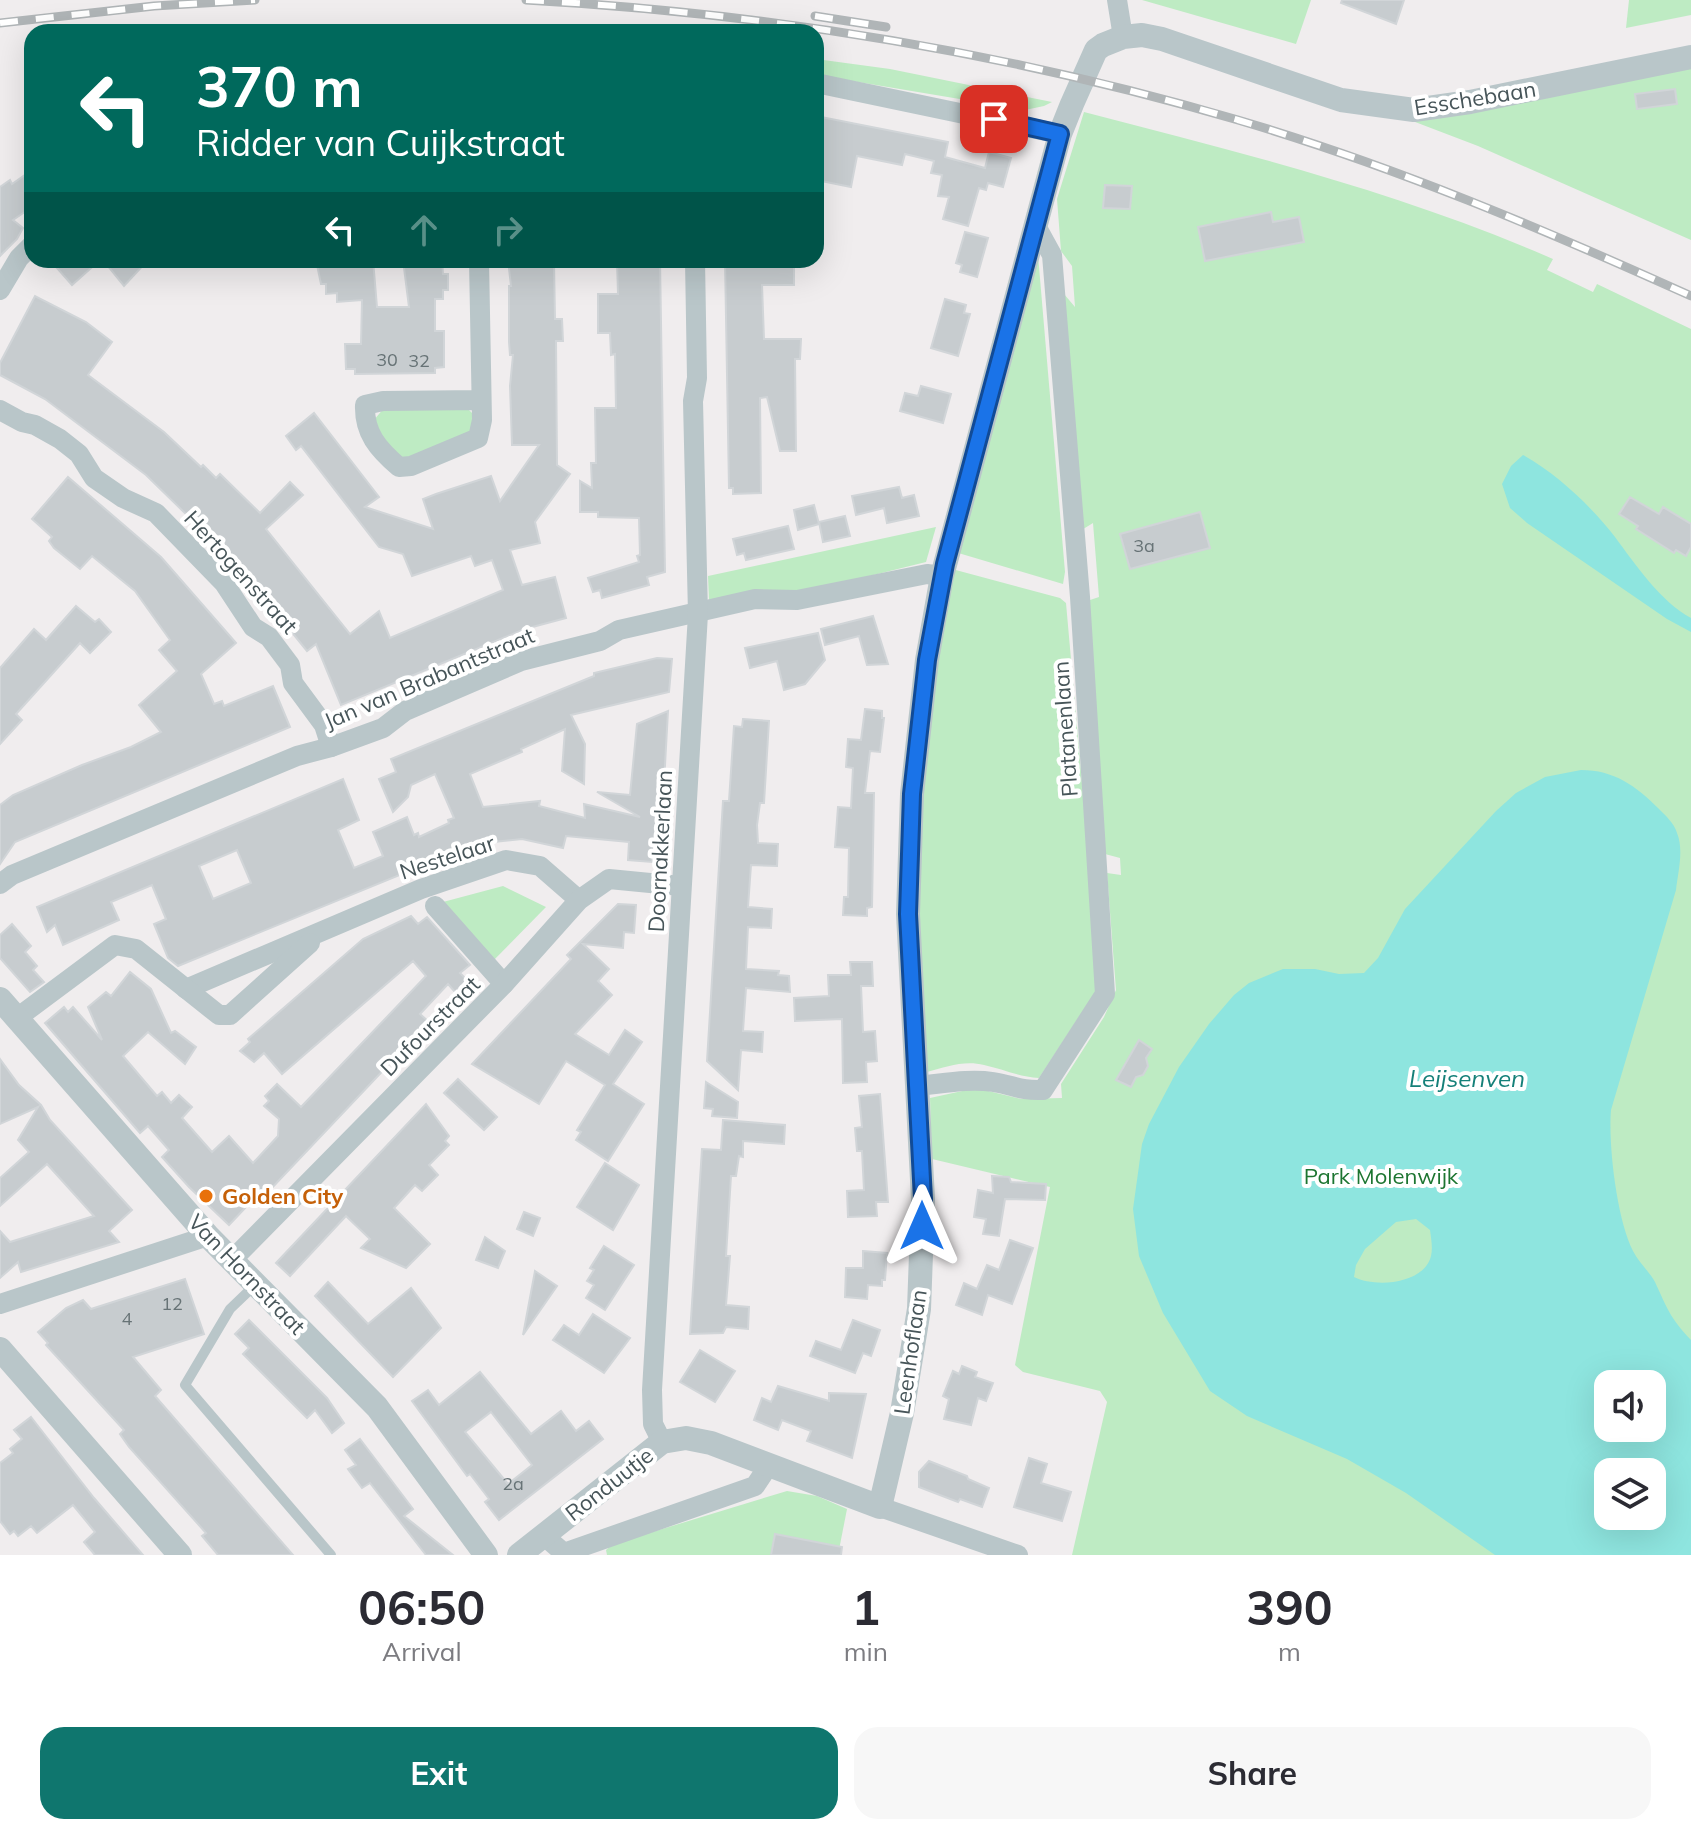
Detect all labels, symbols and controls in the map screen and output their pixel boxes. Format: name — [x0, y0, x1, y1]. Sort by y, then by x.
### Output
text: 370 m — [196, 51, 363, 121]
icon: left — [64, 56, 168, 160]
street label: Esschebaan — [1412, 75, 1538, 121]
pin — [960, 85, 1028, 153]
icon: arrive — [972, 97, 1016, 141]
text: Ridder van Cuijkstraat — [196, 120, 565, 165]
icon: left — [318, 208, 362, 252]
icon: ahead — [402, 208, 446, 252]
icon: right — [486, 208, 530, 252]
house number: 30 — [376, 348, 398, 371]
house number: 32 — [408, 349, 430, 372]
street label: Hertogenstraat — [178, 505, 304, 640]
house number: 3a — [1133, 534, 1155, 557]
street label: Jan van Brabantstraat — [320, 621, 539, 735]
street label: Platanenlaan — [1046, 660, 1084, 798]
street label: Doornakkerlaan — [642, 769, 678, 933]
street label: Nestelaar — [396, 828, 498, 886]
street label: Dufourstraat — [374, 970, 486, 1082]
water label: Leijsenven — [1409, 1063, 1525, 1093]
park label: Park Molenwijk — [1304, 1162, 1459, 1190]
place label: Golden City — [222, 1182, 343, 1210]
position arrow — [880, 1184, 964, 1268]
marker: Golden City — [197, 1187, 215, 1205]
street label: Van Hornstraat — [183, 1208, 312, 1340]
street label: Leenhoflaan — [887, 1288, 933, 1416]
house number: 12 — [161, 1292, 183, 1315]
house number: 4 — [122, 1307, 133, 1330]
map controls — [1594, 1370, 1666, 1530]
button: sound — [1594, 1370, 1666, 1442]
street label: Ronduutje — [559, 1441, 659, 1527]
button: layers — [1594, 1458, 1666, 1530]
house number: 2a — [502, 1472, 524, 1495]
text: 06:50 — [358, 1577, 485, 1637]
text: 1 — [851, 1577, 880, 1637]
text: 390 — [1246, 1577, 1333, 1637]
text: Arrival — [382, 1635, 462, 1668]
text: min — [844, 1635, 888, 1668]
text: m — [1278, 1635, 1301, 1668]
button: Exit — [40, 1727, 838, 1819]
button: Share — [854, 1727, 1651, 1819]

